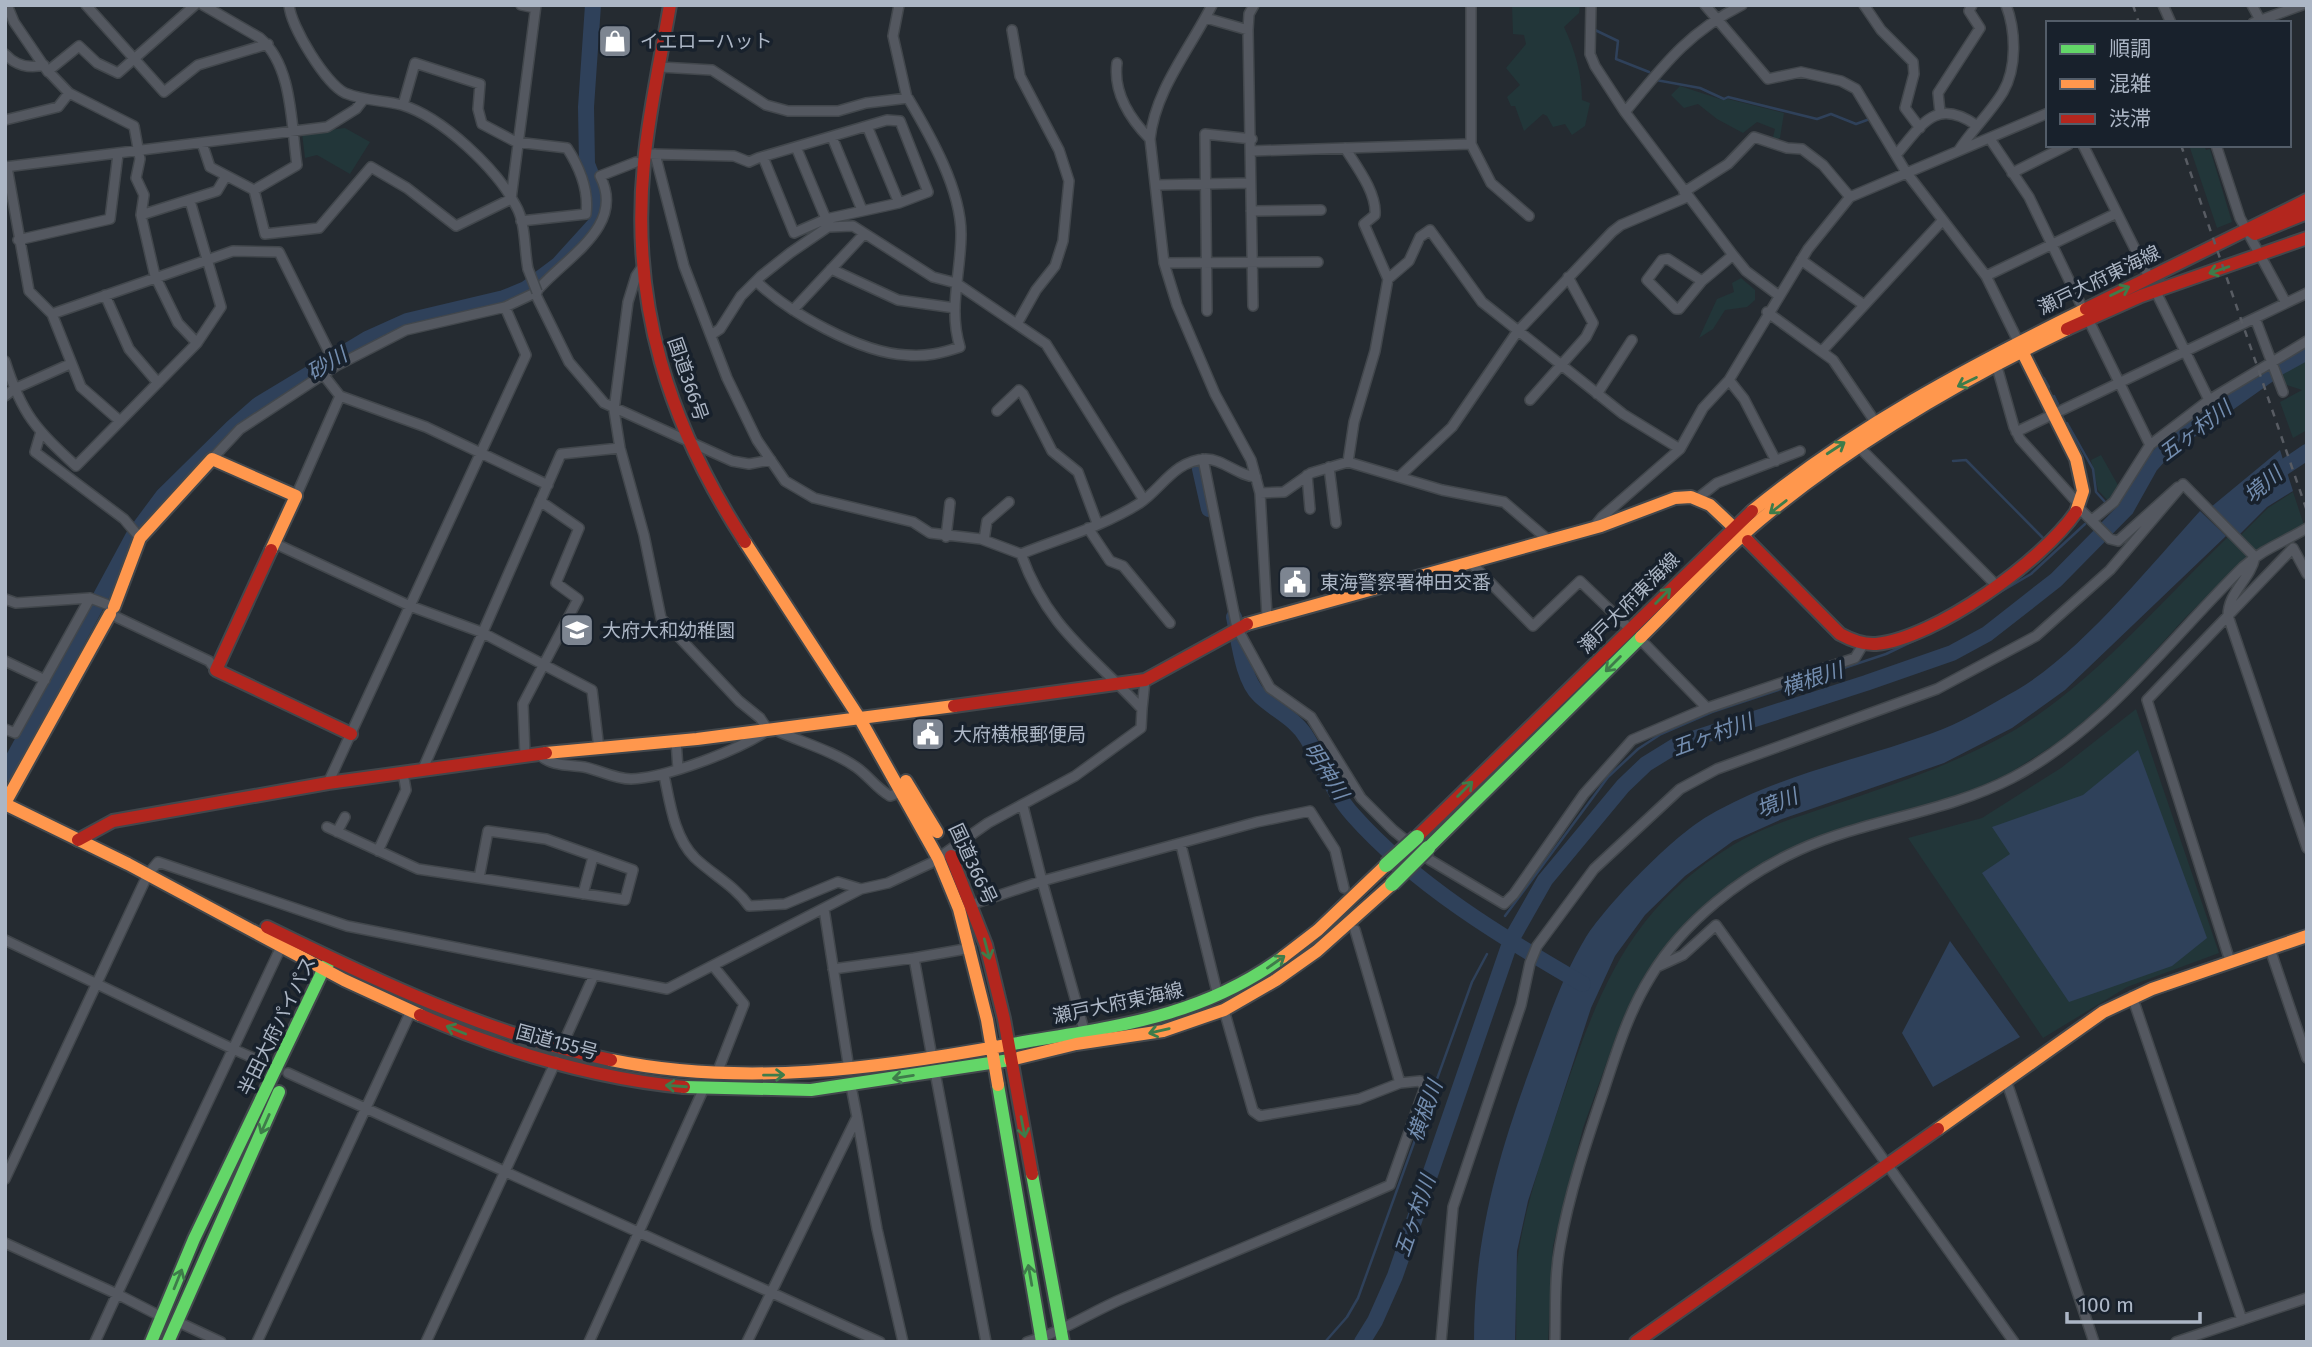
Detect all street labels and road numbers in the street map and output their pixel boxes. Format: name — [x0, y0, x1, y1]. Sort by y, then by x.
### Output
street label: 瀬戸大府東海線 — [2034, 241, 2164, 319]
street label: 国道366号 — [663, 334, 713, 424]
street label: 瀬戸大府東海線 — [1574, 548, 1684, 658]
street label: 国道366号 — [944, 820, 1002, 908]
street label: 半田大府パイパス — [233, 953, 321, 1099]
street label: 瀬戸大府東海線 — [1051, 978, 1185, 1028]
street label: 国道155号 — [513, 1020, 601, 1064]

